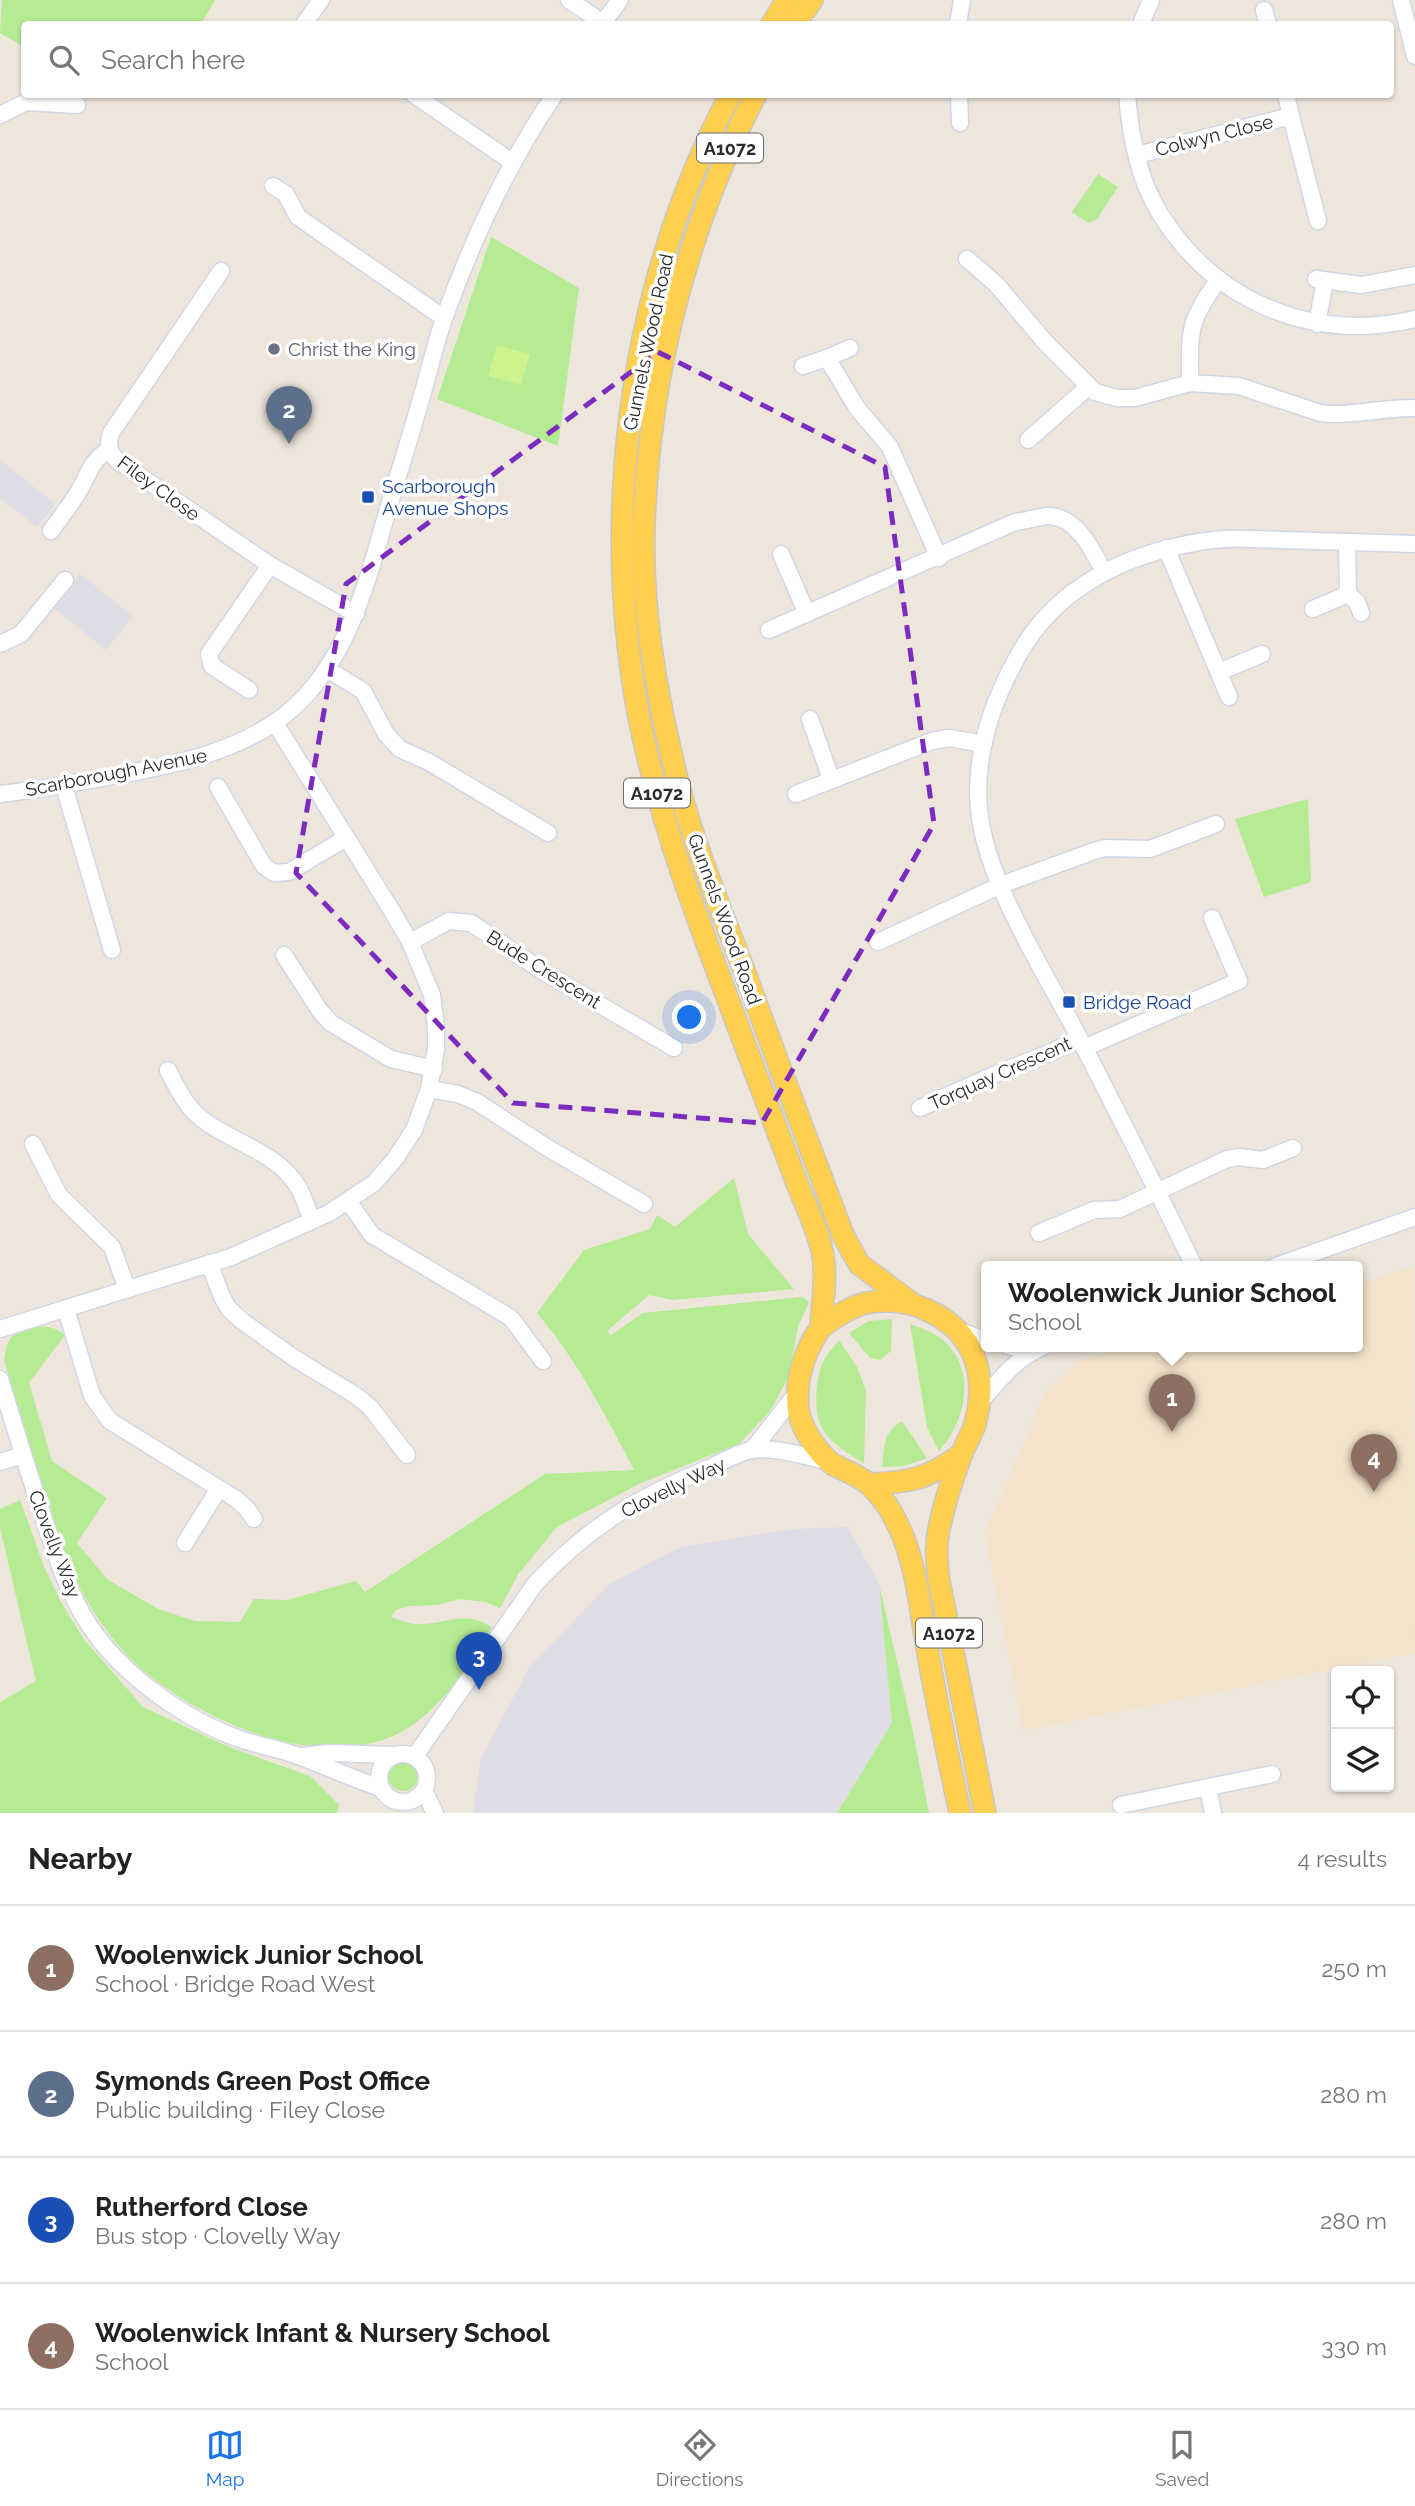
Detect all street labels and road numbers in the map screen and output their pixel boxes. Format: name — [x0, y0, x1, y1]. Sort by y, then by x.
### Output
street label: Colwyn Close — [1153, 110, 1275, 160]
road number: A1072 — [697, 134, 763, 162]
street label: Gunnels Wood Road — [619, 252, 677, 432]
street label: Filey Close — [114, 451, 204, 525]
street label: Scarborough Avenue — [23, 744, 209, 800]
road number: A1072 — [624, 778, 690, 808]
street label: Gunnels Wood Road — [684, 831, 766, 1007]
street label: Bude Crescent — [483, 925, 606, 1013]
street label: Torquay Crescent — [925, 1031, 1075, 1114]
street label: Clovelly Way — [617, 1452, 729, 1522]
street label: Clovelly Way — [24, 1487, 86, 1601]
road number: A1072 — [916, 1618, 982, 1648]

